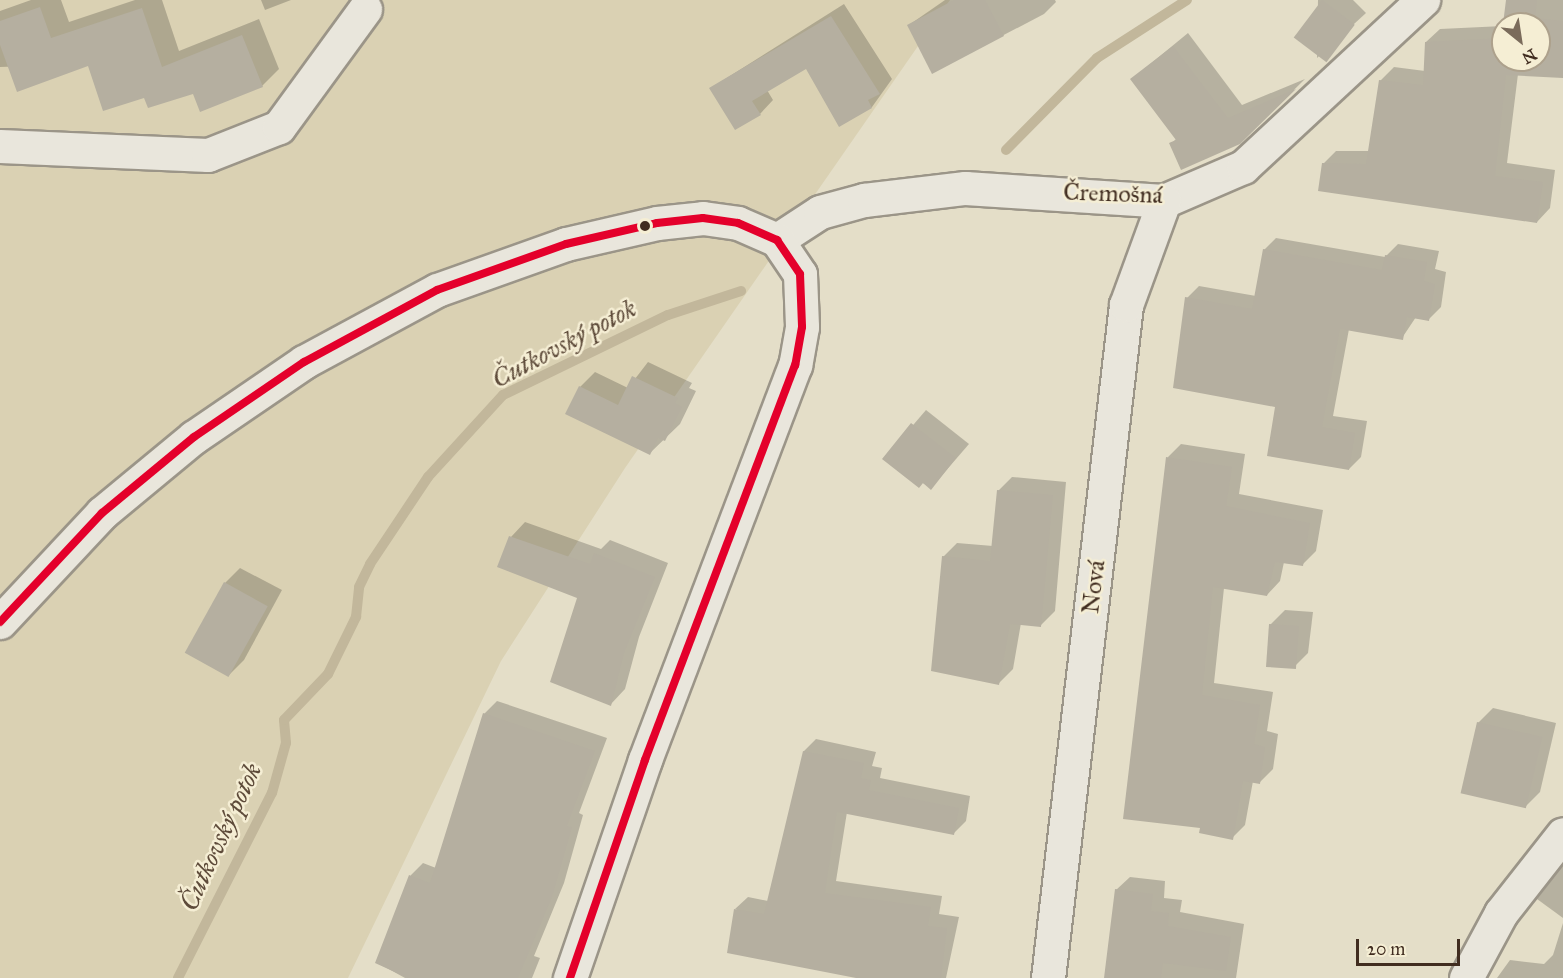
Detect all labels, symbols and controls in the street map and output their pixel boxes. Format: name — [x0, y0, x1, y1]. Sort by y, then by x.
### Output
north arrow — [1491, 12, 1551, 72]
text: N — [1519, 45, 1540, 68]
street label: Čremošná — [1063, 178, 1163, 210]
unlabelled marker — [639, 220, 651, 232]
water label: Čutkovský potok — [486, 293, 642, 395]
street label: Nová — [1076, 559, 1112, 615]
water label: Čutkovský potok — [173, 758, 269, 916]
scale bar — [1359, 927, 1462, 965]
text: 20 m — [1367, 938, 1405, 960]

